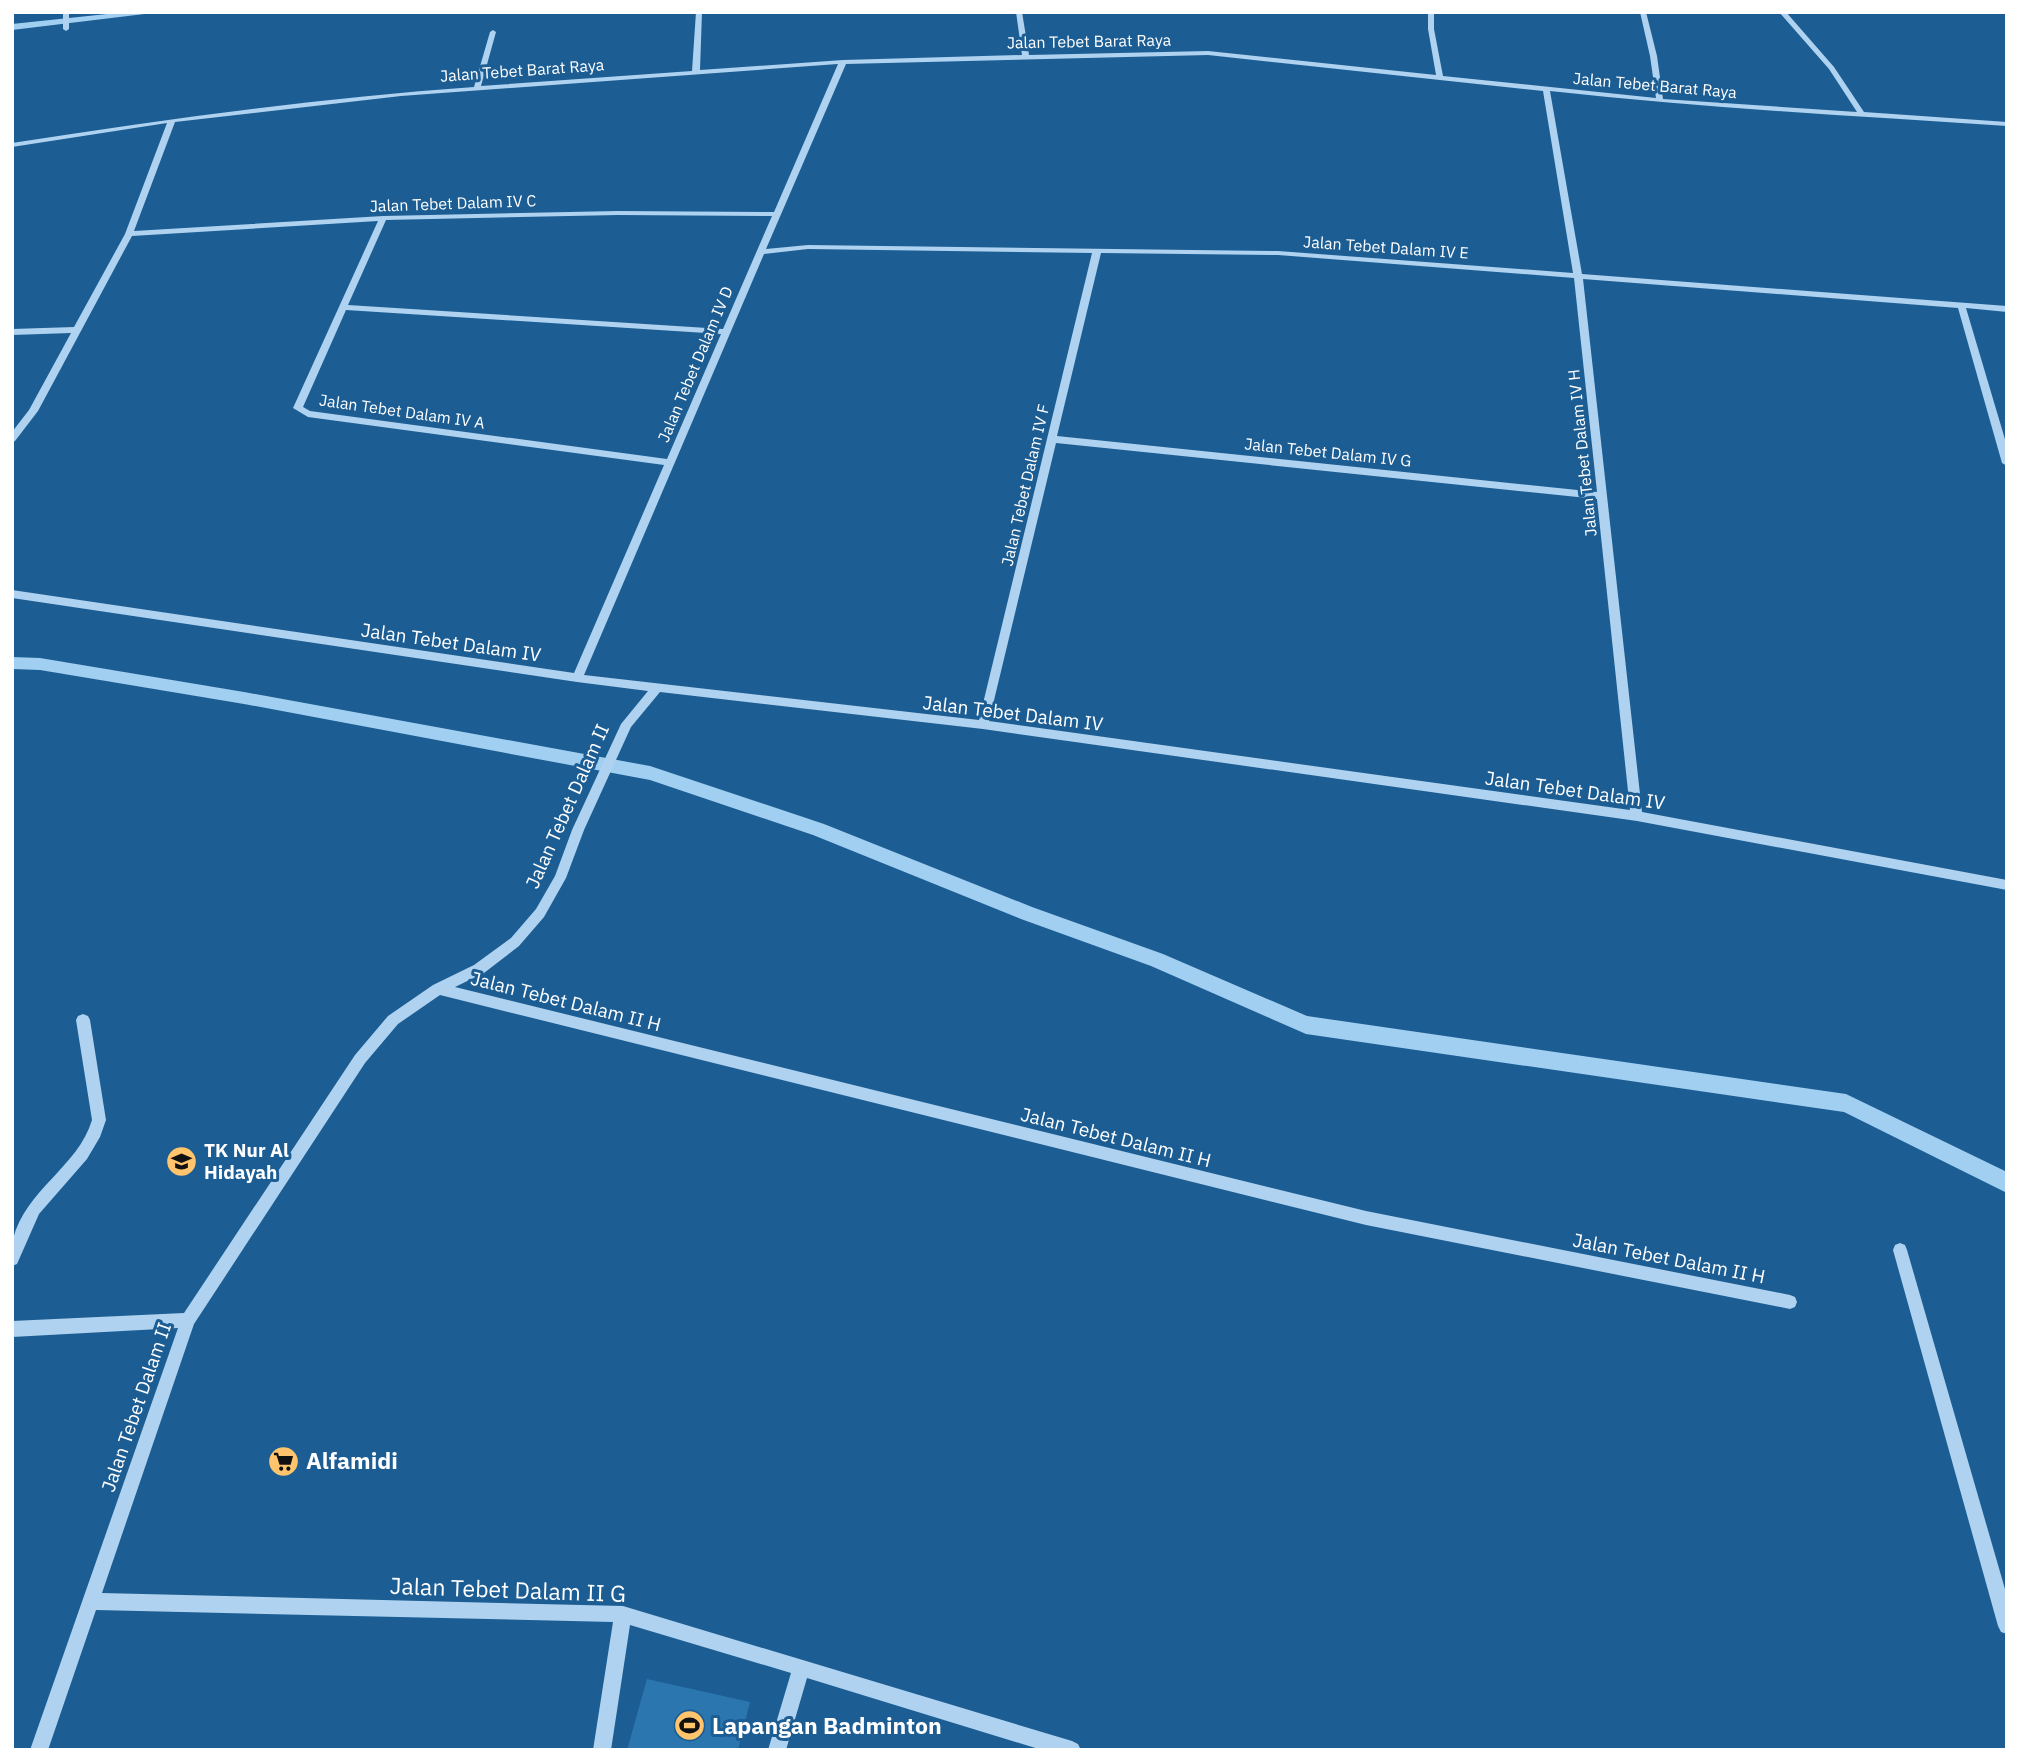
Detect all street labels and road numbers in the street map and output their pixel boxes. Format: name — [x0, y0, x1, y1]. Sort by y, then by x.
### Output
street label: Jalan Tebet Barat Raya — [1007, 30, 1172, 52]
street label: Jalan Tebet Barat Raya — [439, 54, 605, 86]
street label: Jalan Tebet Barat Raya — [1572, 68, 1738, 102]
street label: Jalan Tebet Dalam IV C — [369, 190, 537, 216]
street label: Jalan Tebet Dalam IV E — [1303, 231, 1469, 263]
street label: Jalan Tebet Dalam IV D — [653, 283, 737, 445]
street label: Jalan Tebet Dalam IV H — [1563, 368, 1601, 538]
street label: Jalan Tebet Dalam IV A — [318, 389, 486, 433]
street label: Jalan Tebet Dalam IV F — [997, 402, 1053, 568]
street label: Jalan Tebet Dalam IV G — [1244, 433, 1412, 471]
street label: Jalan Tebet Dalam IV — [359, 617, 543, 667]
street label: Jalan Tebet Dalam IV — [921, 690, 1105, 736]
street label: Jalan Tebet Dalam II — [520, 720, 614, 892]
street label: Jalan Tebet Dalam IV — [1483, 765, 1667, 815]
street label: Jalan Tebet Dalam II H — [468, 966, 664, 1036]
street label: Jalan Tebet Dalam II H — [1018, 1102, 1214, 1172]
street label: Jalan Tebet Dalam II H — [1571, 1228, 1767, 1288]
street label: Jalan Tebet Dalam II — [96, 1319, 176, 1495]
street label: Jalan Tebet Dalam II G — [389, 1570, 627, 1608]

